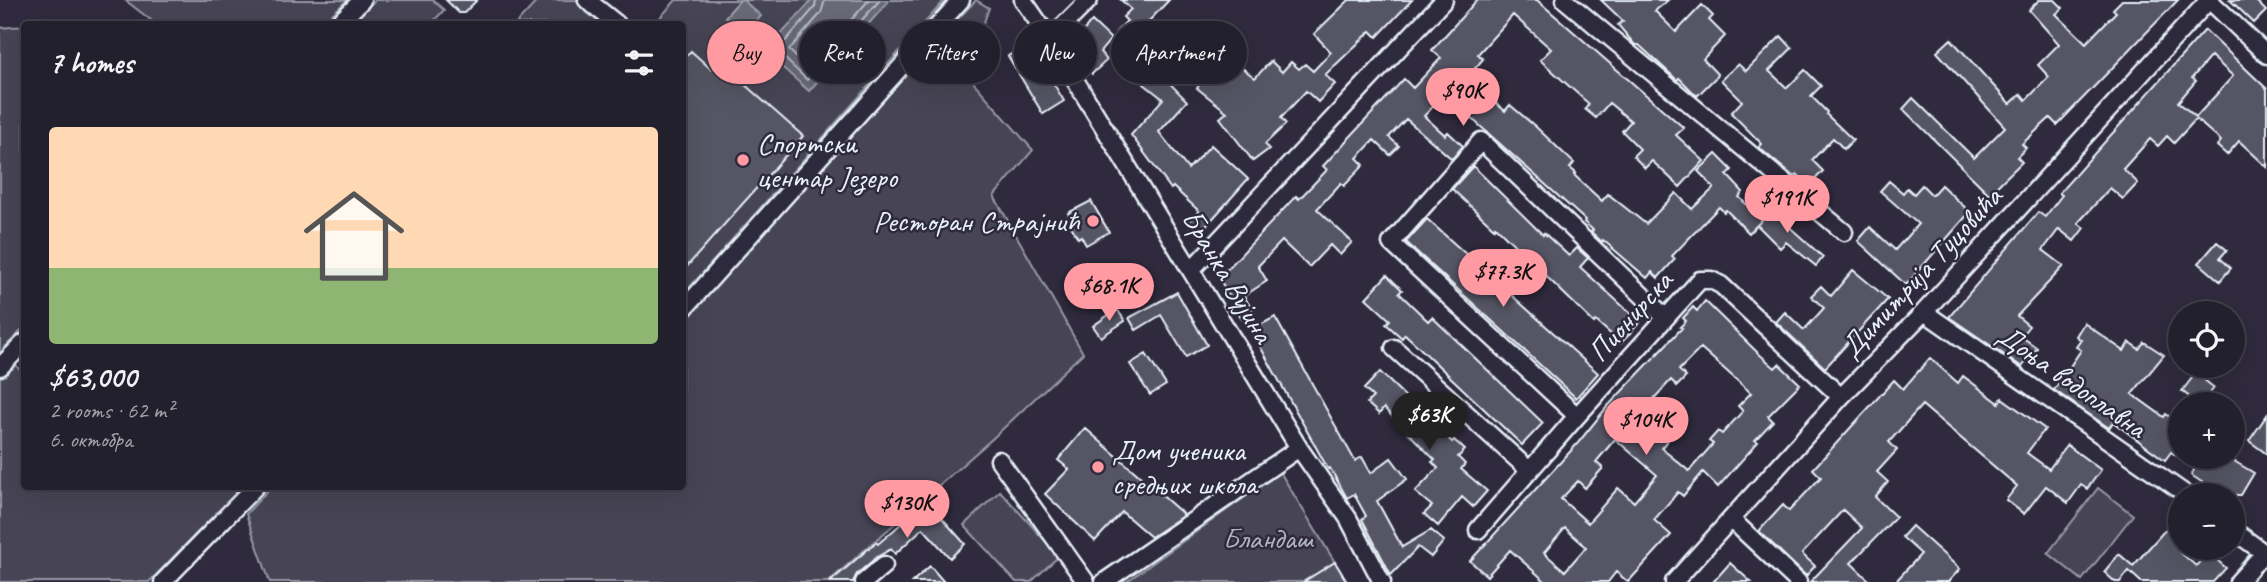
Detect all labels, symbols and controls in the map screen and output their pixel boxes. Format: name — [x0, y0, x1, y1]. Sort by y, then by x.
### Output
chip: Buy — [707, 21, 785, 84]
chip: Rent — [799, 21, 886, 84]
chip: Filters — [900, 21, 1000, 84]
chip: New — [1014, 21, 1097, 84]
chip: Apartment — [1111, 21, 1247, 84]
text: 7 homes — [49, 44, 134, 82]
icon: filters — [620, 44, 658, 82]
pin: $90K — [1422, 68, 1504, 128]
text: $90K — [1442, 76, 1484, 105]
place label: Спортски центар Језеро — [757, 124, 899, 196]
marker: Спортски центар Језеро — [735, 152, 751, 168]
icon: home — [291, 173, 417, 299]
pin: $191K — [1738, 176, 1836, 235]
street label: Димитрија Туцовића — [1832, 177, 2011, 366]
text: $191K — [1761, 183, 1813, 212]
place label: Ресторан Страјнић — [873, 202, 1081, 240]
street label: Бранка Вујина — [1173, 202, 1284, 351]
marker: Ресторан Страјнић — [1085, 213, 1101, 229]
pin: $77.3K — [1446, 250, 1560, 309]
text: $77.3K — [1474, 257, 1532, 286]
street label: Пионирска — [1579, 261, 1682, 369]
pin: $68.1K — [1052, 264, 1166, 323]
text: $68.1K — [1080, 271, 1138, 300]
map controls — [2168, 301, 2245, 560]
button: locate — [2168, 301, 2245, 378]
street label: Доња водоплавна — [1990, 316, 2156, 447]
text: $63,000 — [49, 358, 137, 396]
pin: $63K — [1388, 392, 1470, 452]
button: + — [2168, 392, 2245, 469]
text: 2 rooms · 62 m² — [49, 396, 173, 425]
pin: $104K — [1597, 398, 1695, 457]
text: $63K — [1407, 400, 1451, 429]
text: $104K — [1619, 405, 1673, 434]
text: 6. октобра — [49, 425, 132, 454]
place label: Дом ученика средњих школа — [1112, 431, 1259, 503]
marker: Дом ученика средњих школа — [1090, 459, 1106, 475]
pin: $130K — [858, 480, 956, 540]
button: − — [2168, 483, 2245, 560]
text: $130K — [880, 488, 934, 517]
park label: Бландаш — [1223, 519, 1315, 557]

